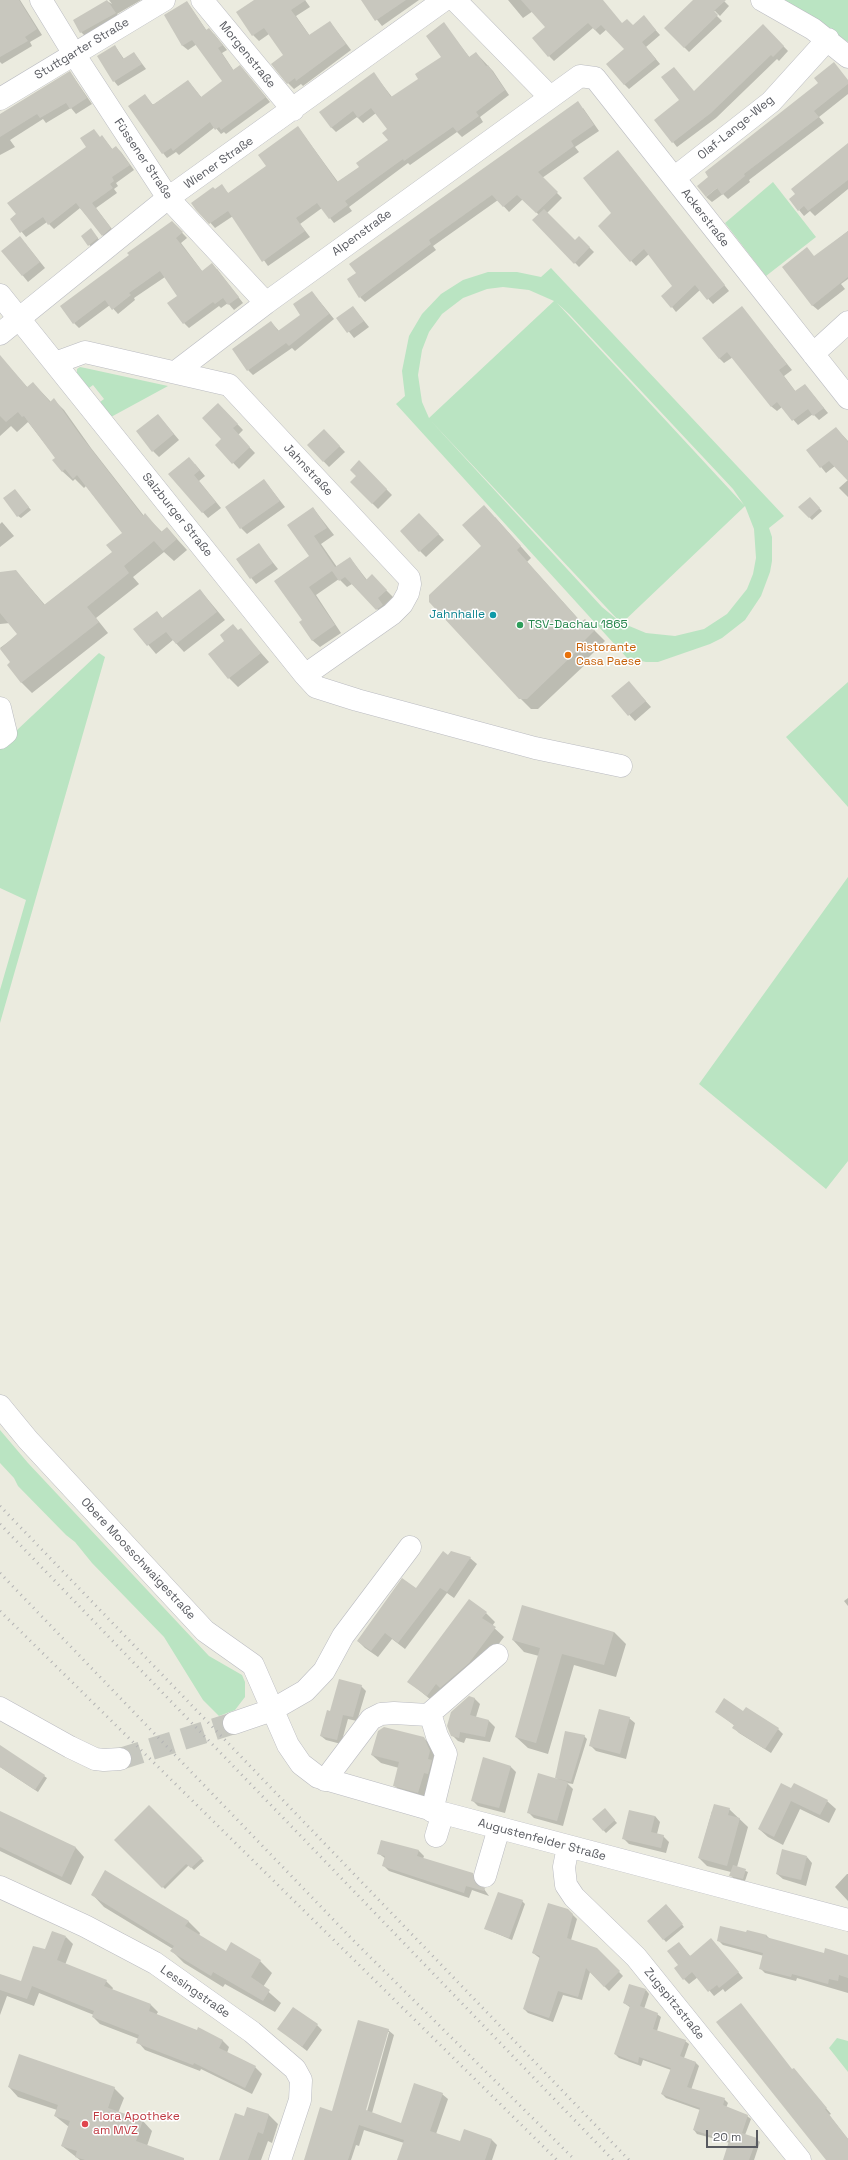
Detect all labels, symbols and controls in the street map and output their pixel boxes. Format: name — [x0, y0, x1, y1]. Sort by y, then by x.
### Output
street label: Stuttgarter Straße — [32, 15, 132, 83]
street label: Morgenstraße — [216, 19, 278, 91]
street label: Olaf-Lange-Weg — [695, 93, 777, 163]
street label: Füssener Straße — [111, 116, 175, 202]
street label: Wiener Straße — [182, 134, 256, 192]
street label: Ackerstraße — [678, 186, 732, 250]
street label: Alpenstraße — [329, 207, 395, 259]
street label: Jahnstraße — [280, 441, 336, 499]
street label: Salzburger Straße — [139, 470, 215, 560]
place label: Jahnhalle — [429, 608, 485, 622]
marker: Jahnhalle — [488, 610, 498, 620]
place label: TSV-Dachau 1865 — [528, 618, 628, 632]
marker: TSV-Dachau 1865 — [515, 620, 525, 630]
place label: Ristorante Casa Paese — [576, 641, 641, 669]
marker: Ristorante Casa Paese — [563, 650, 573, 660]
street label: Obere Moosschwaigestraße — [78, 1495, 198, 1623]
street label: Augustenfelder Straße — [476, 1816, 608, 1864]
street label: Lessingstraße — [157, 1963, 233, 2021]
street label: Zugspitzstraße — [641, 1965, 707, 2043]
place label: Flora Apotheke am MVZ — [93, 2110, 180, 2138]
marker: Flora Apotheke am MVZ — [80, 2119, 90, 2129]
scale bar — [708, 2122, 760, 2148]
text: 20 m — [713, 2129, 741, 2145]

